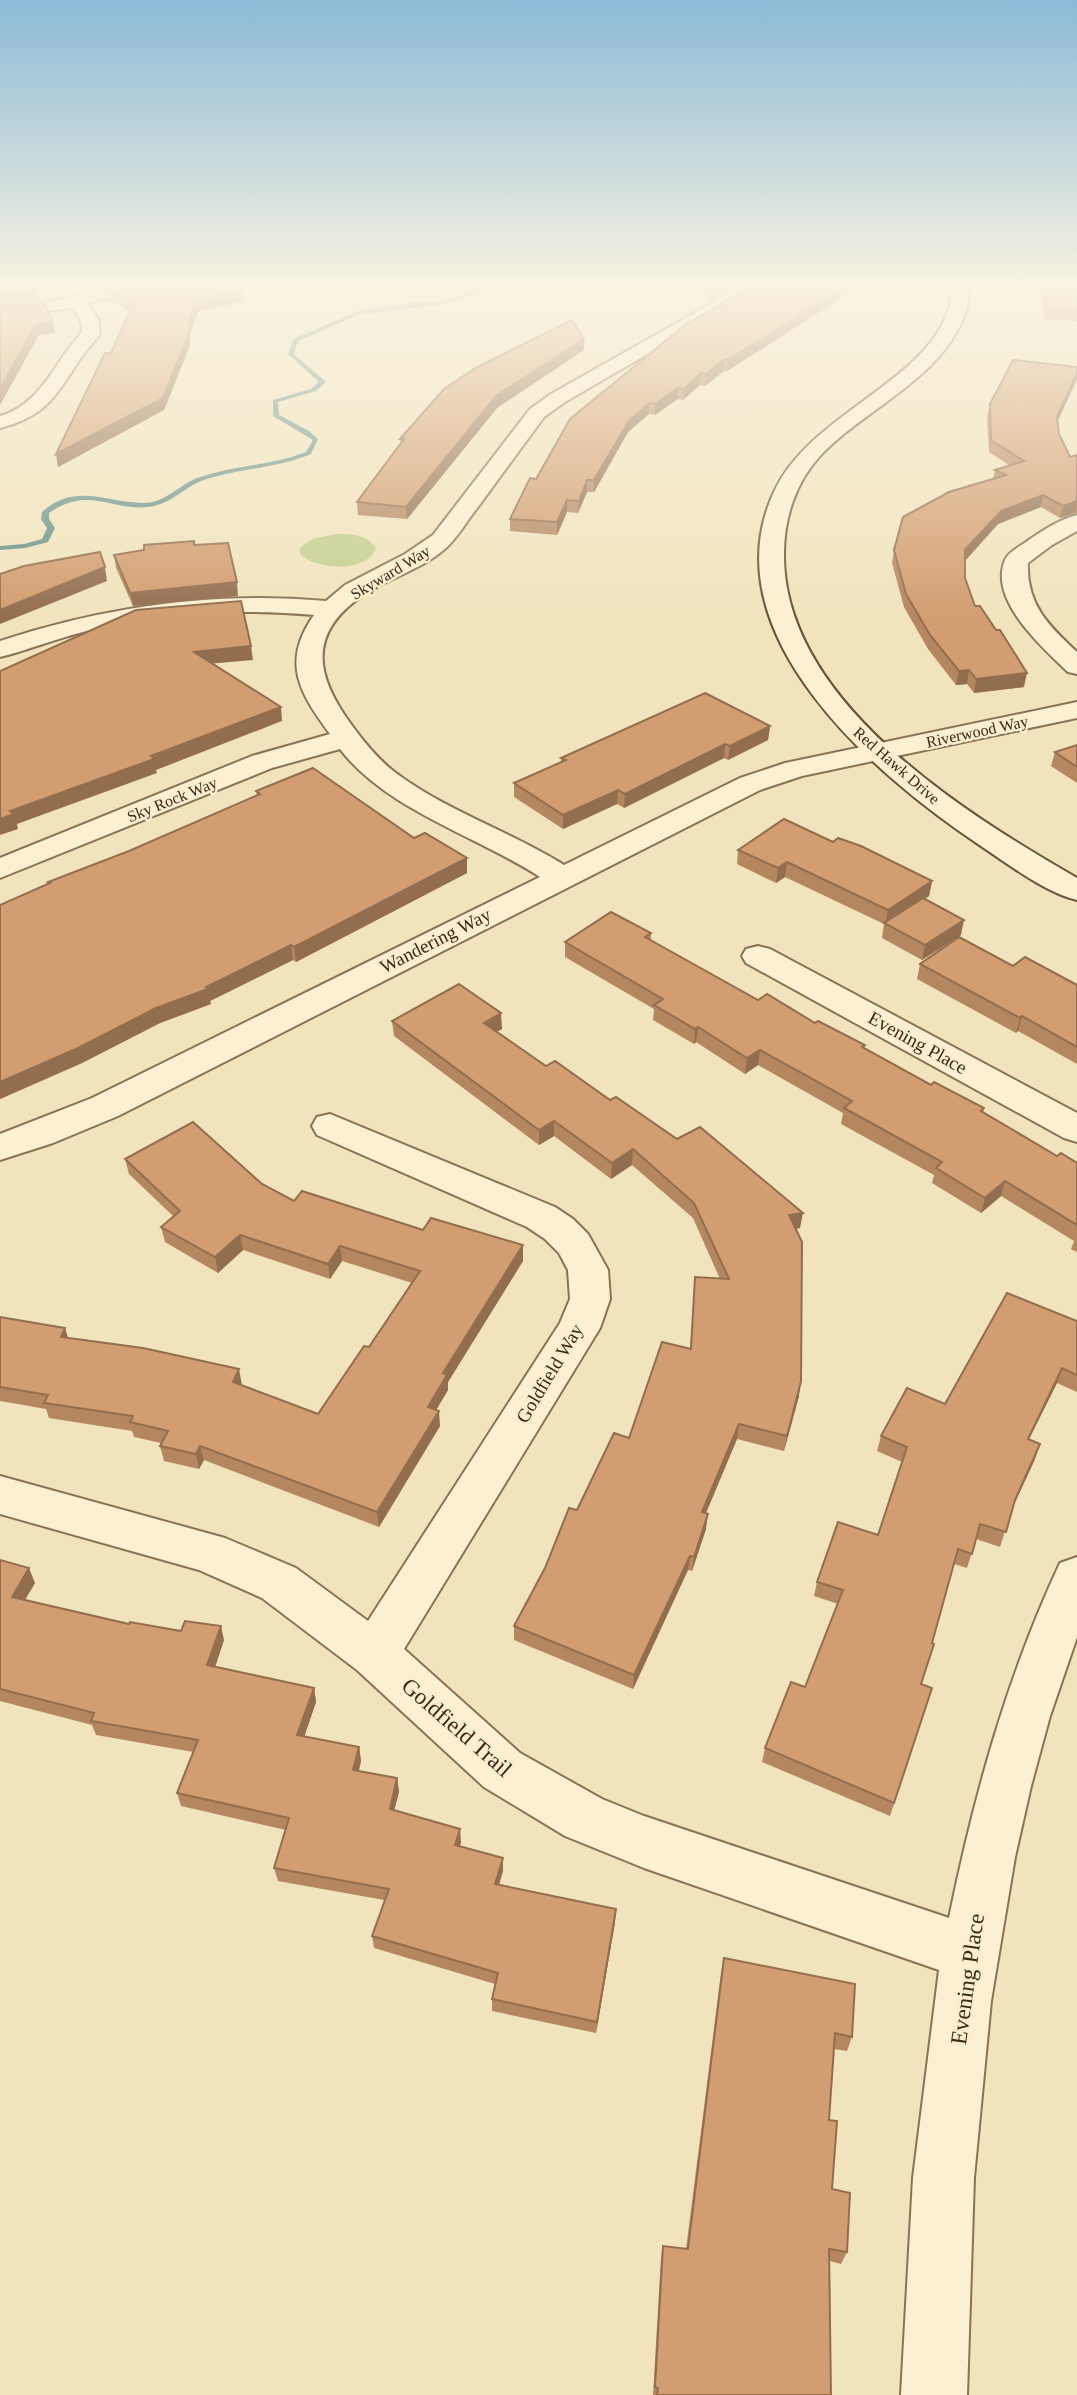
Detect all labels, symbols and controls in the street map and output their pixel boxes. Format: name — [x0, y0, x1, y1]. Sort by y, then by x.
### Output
street label: Skyward Way — [348, 542, 434, 604]
street label: Riverwood Way — [925, 712, 1030, 752]
street label: Red Hawk Drive — [850, 723, 943, 807]
street label: Sky Rock Way — [125, 774, 220, 826]
street label: Wandering Way — [376, 903, 495, 977]
street label: Evening Place — [865, 1007, 971, 1078]
street label: Goldfield Way — [512, 1320, 587, 1426]
street label: Goldfield Trail — [397, 1673, 517, 1782]
street label: Evening Place — [946, 1912, 989, 2046]

